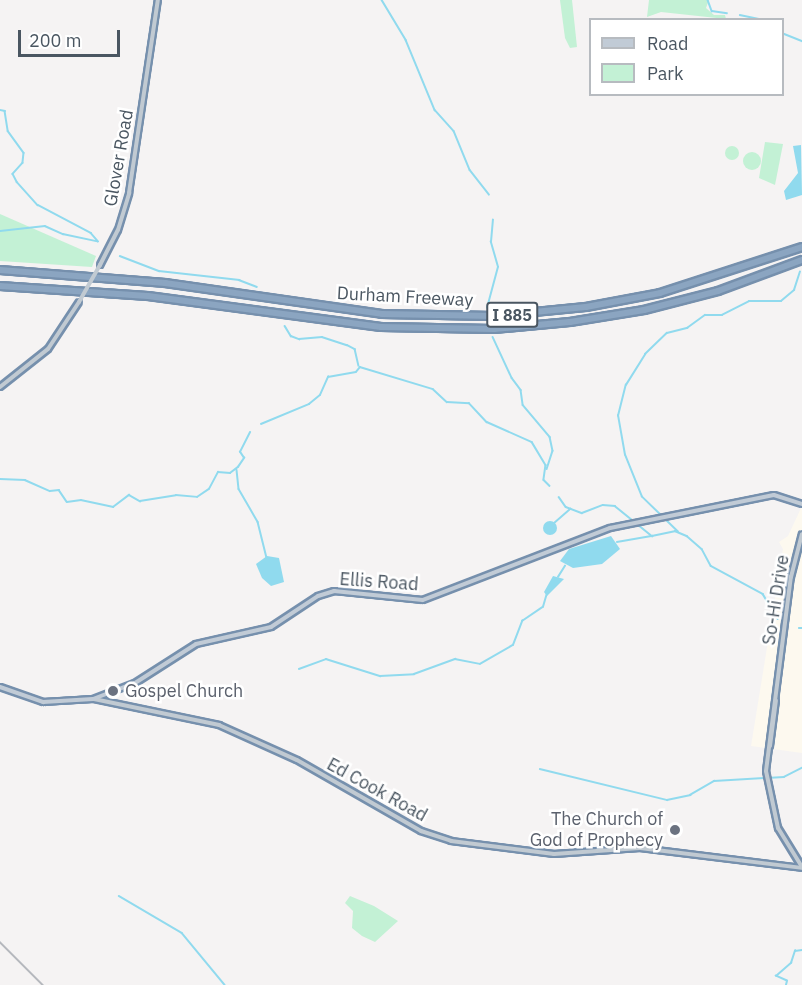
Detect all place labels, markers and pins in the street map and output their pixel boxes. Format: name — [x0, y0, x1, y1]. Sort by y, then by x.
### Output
place label: Gospel Church — [125, 680, 243, 702]
marker: Gospel Church — [106, 684, 120, 698]
place label: The Church of God of Prophecy — [530, 809, 663, 852]
marker: The Church of God of Prophecy — [668, 823, 682, 837]

